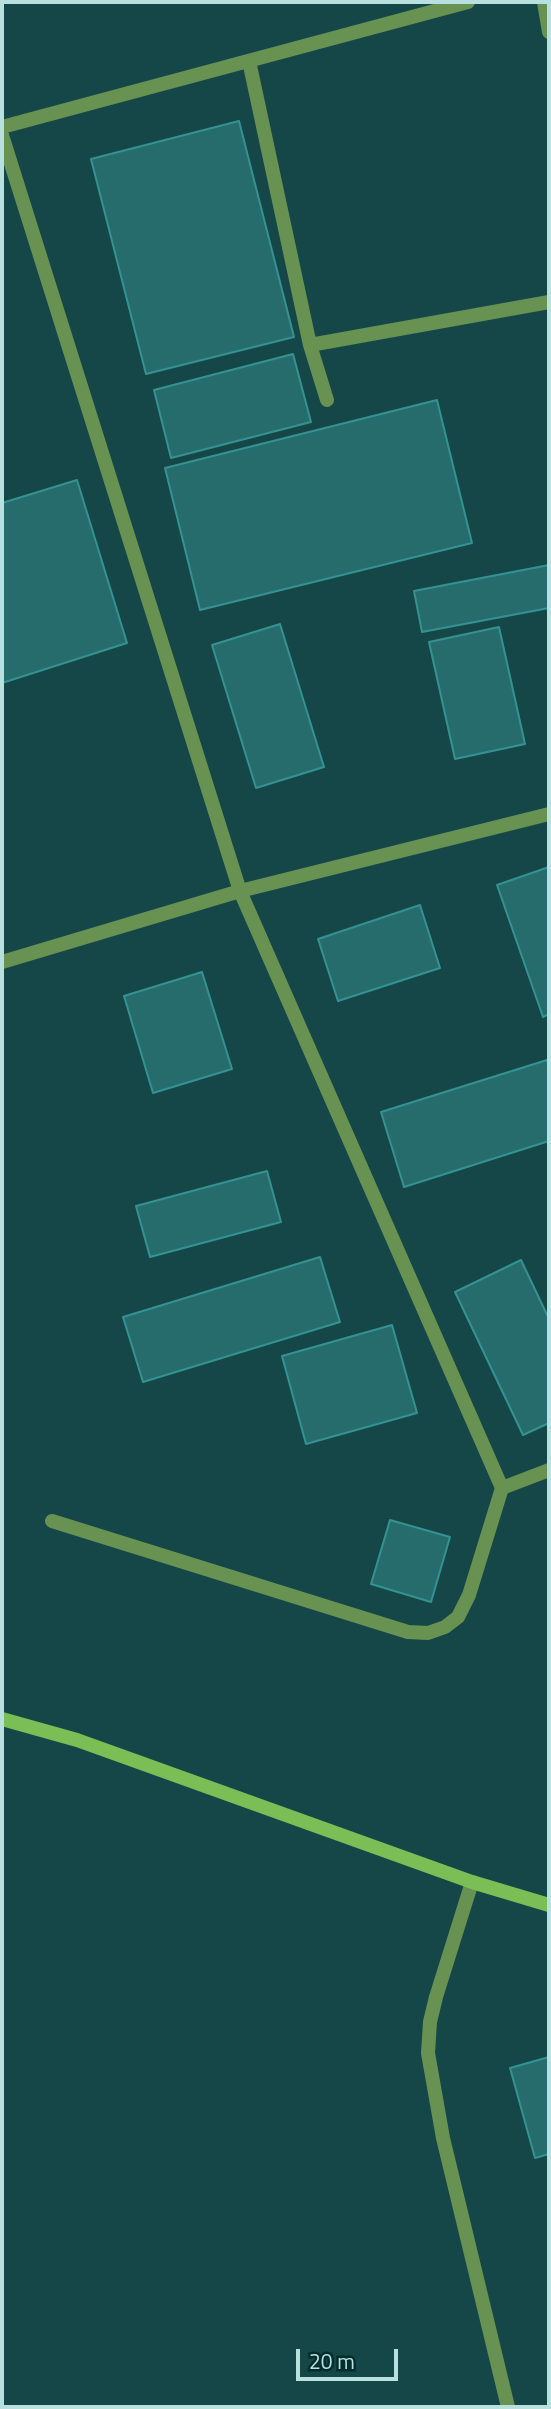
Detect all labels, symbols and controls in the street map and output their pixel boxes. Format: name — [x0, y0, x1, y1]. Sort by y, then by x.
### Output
scale bar — [299, 2336, 400, 2380]
text: 20 m — [309, 2345, 355, 2377]

